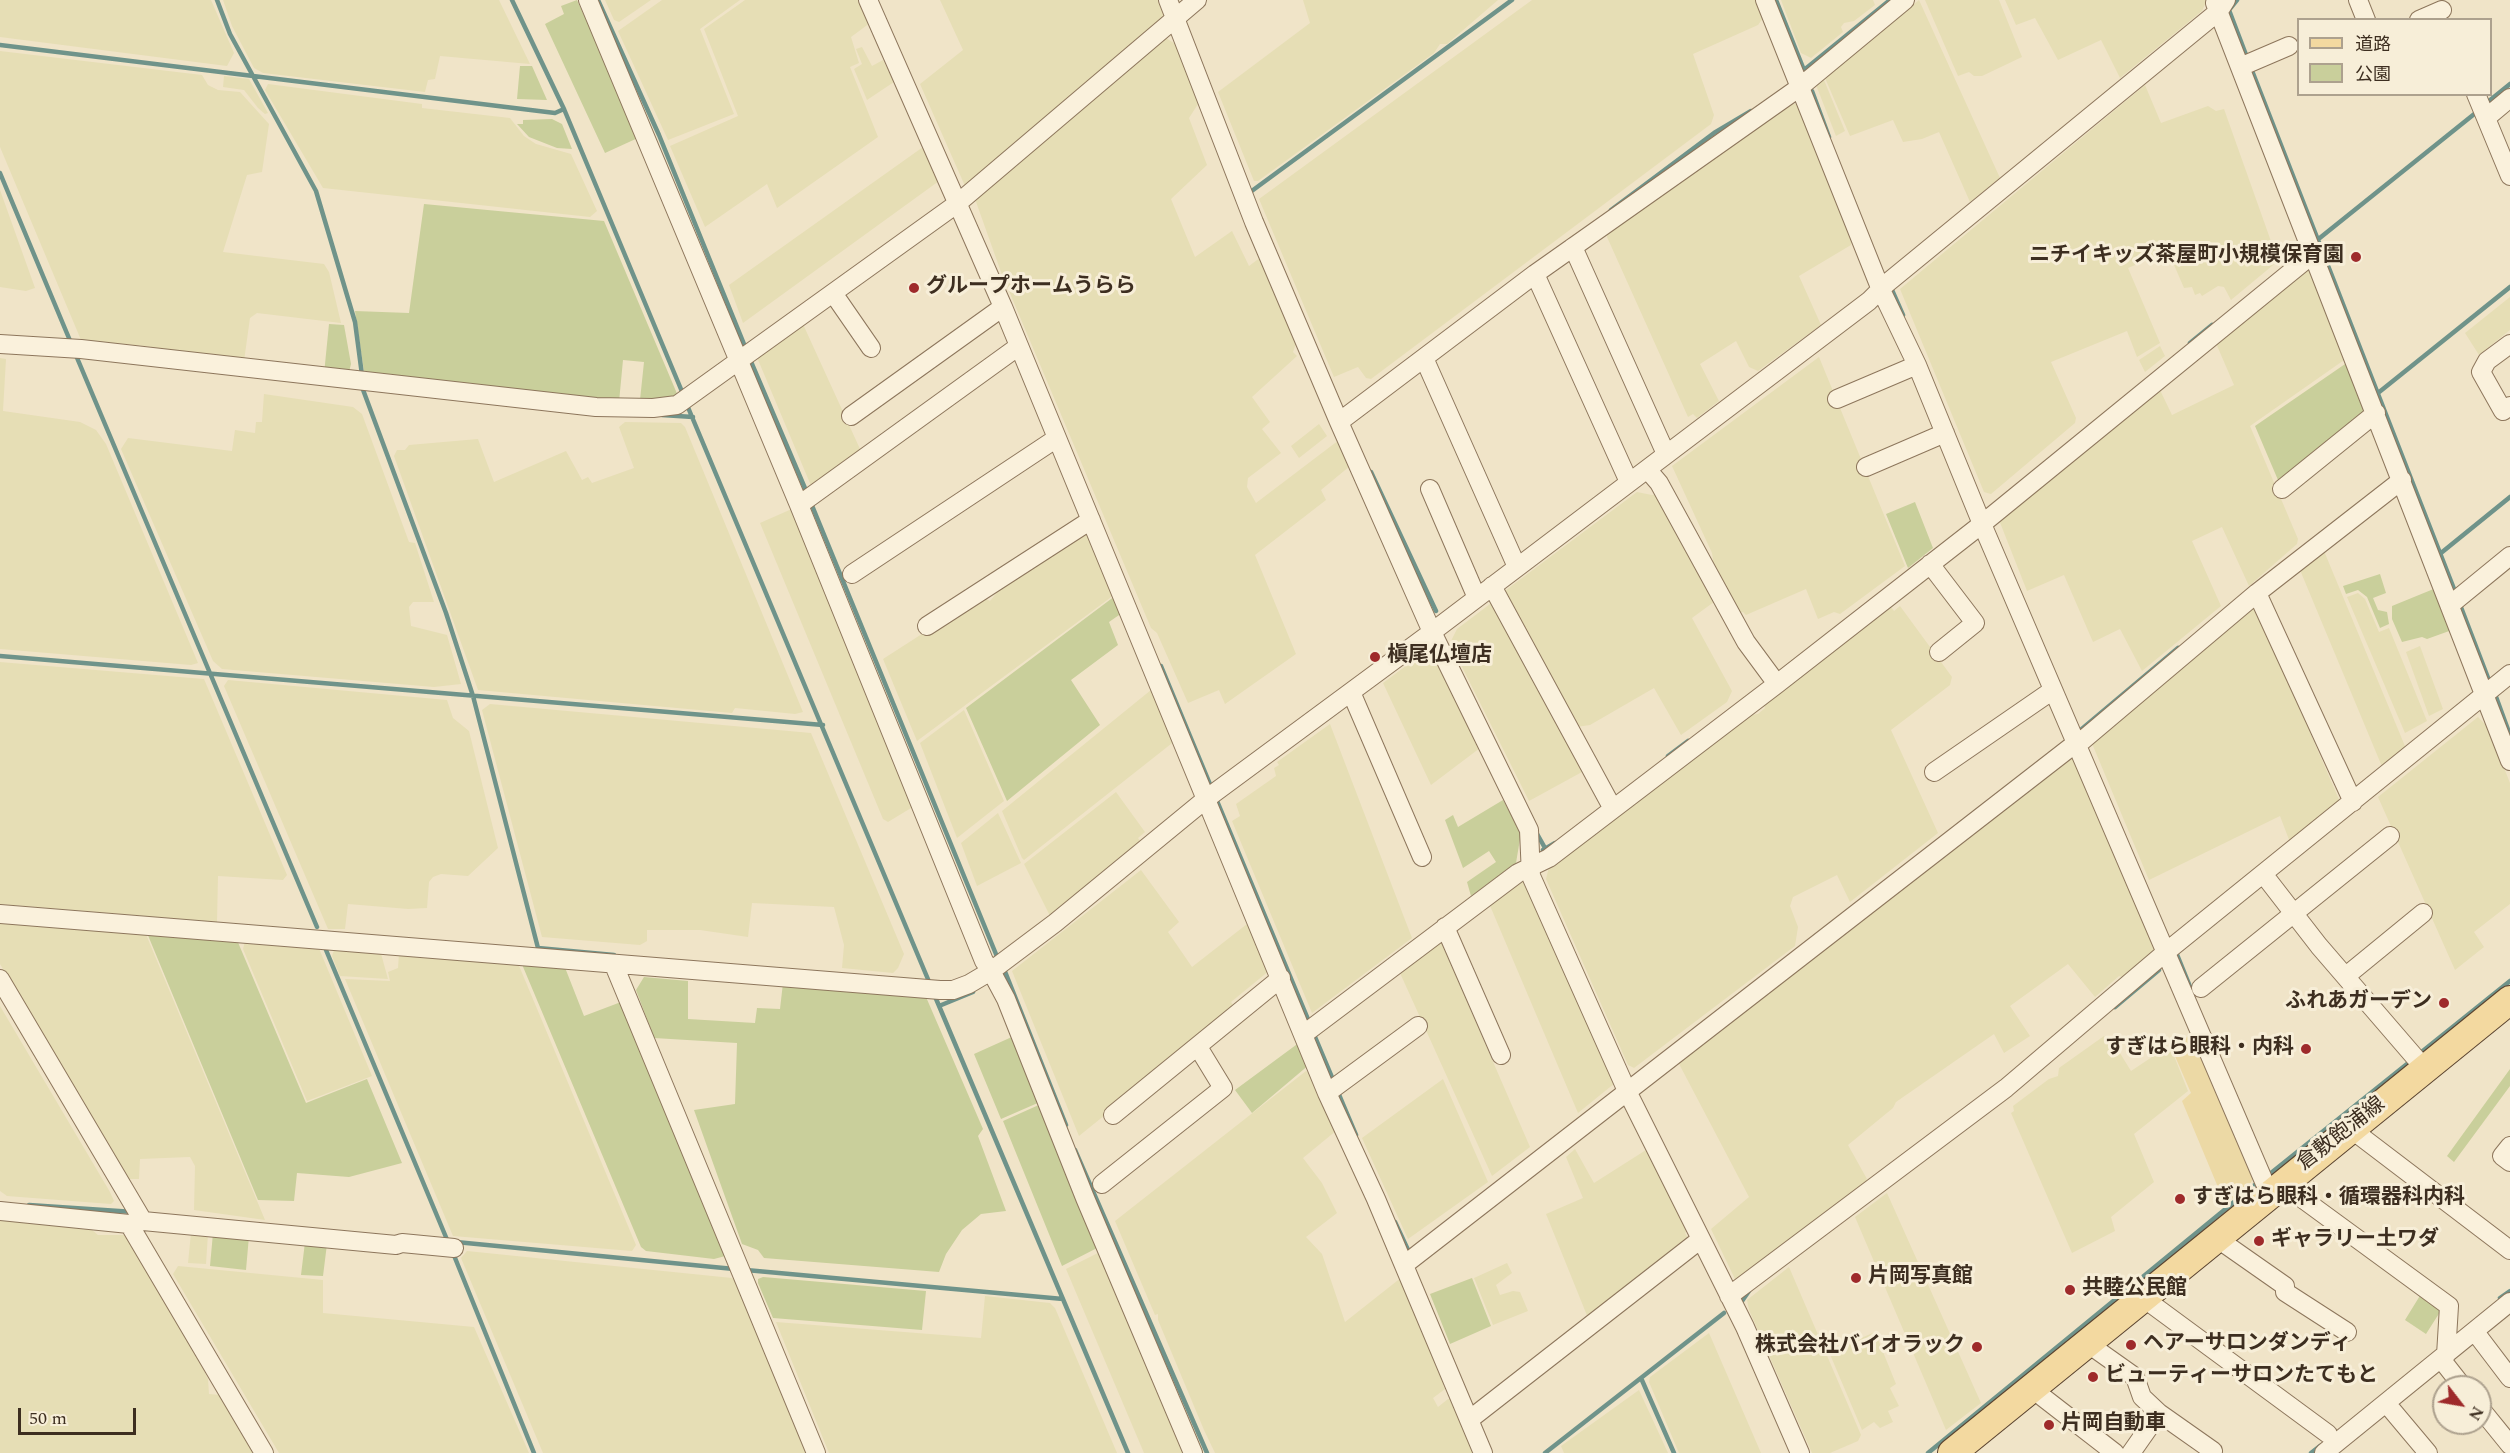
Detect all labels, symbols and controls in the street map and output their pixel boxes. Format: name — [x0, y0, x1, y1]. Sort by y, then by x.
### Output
legend — [2297, 18, 2492, 96]
text: 道路 — [2355, 31, 2391, 58]
text: 公園 — [2355, 61, 2391, 88]
place label: ニチイキッズ茶屋町小規模保育園 — [2029, 244, 2344, 270]
marker: ニチイキッズ茶屋町小規模保育園 — [2349, 250, 2363, 264]
place label: グループホームうらら — [926, 275, 1136, 301]
marker: グループホームうらら — [907, 281, 921, 295]
place label: 槇尾仏壇店 — [1387, 644, 1492, 670]
marker: 槇尾仏壇店 — [1368, 650, 1382, 664]
place label: ふれあガーデン — [2285, 990, 2432, 1016]
marker: ふれあガーデン — [2437, 996, 2451, 1010]
place label: すぎはら眼科・内科 — [2105, 1036, 2294, 1062]
marker: すぎはら眼科・内科 — [2299, 1042, 2313, 1056]
street label: 倉敷飽浦線 — [2293, 1093, 2391, 1177]
place label: すぎはら眼科・循環器科内科 — [2192, 1186, 2465, 1212]
marker: すぎはら眼科・循環器科内科 — [2173, 1192, 2187, 1206]
place label: ギャラリー土ワダ — [2271, 1228, 2439, 1254]
marker: ギャラリー土ワダ — [2252, 1234, 2266, 1248]
place label: 片岡写真館 — [1868, 1265, 1973, 1291]
marker: 片岡写真館 — [1849, 1271, 1863, 1285]
place label: 共睦公民館 — [2082, 1277, 2187, 1303]
marker: 共睦公民館 — [2063, 1283, 2077, 1297]
place label: ヘアーサロンダンディ — [2143, 1332, 2352, 1358]
place label: 株式会社バイオラック — [1755, 1334, 1965, 1360]
marker: ヘアーサロンダンディ — [2124, 1338, 2138, 1352]
marker: 株式会社バイオラック — [1970, 1340, 1984, 1354]
place label: ビューティーサロンたてもと — [2105, 1364, 2378, 1390]
marker: ビューティーサロンたてもと — [2086, 1370, 2100, 1384]
north arrow — [2432, 1375, 2492, 1435]
scale bar — [21, 1396, 140, 1434]
text: N — [2462, 1401, 2489, 1425]
text: 50 m — [29, 1405, 67, 1432]
place label: 片岡自動車 — [2061, 1412, 2166, 1438]
marker: 片岡自動車 — [2042, 1418, 2056, 1432]

